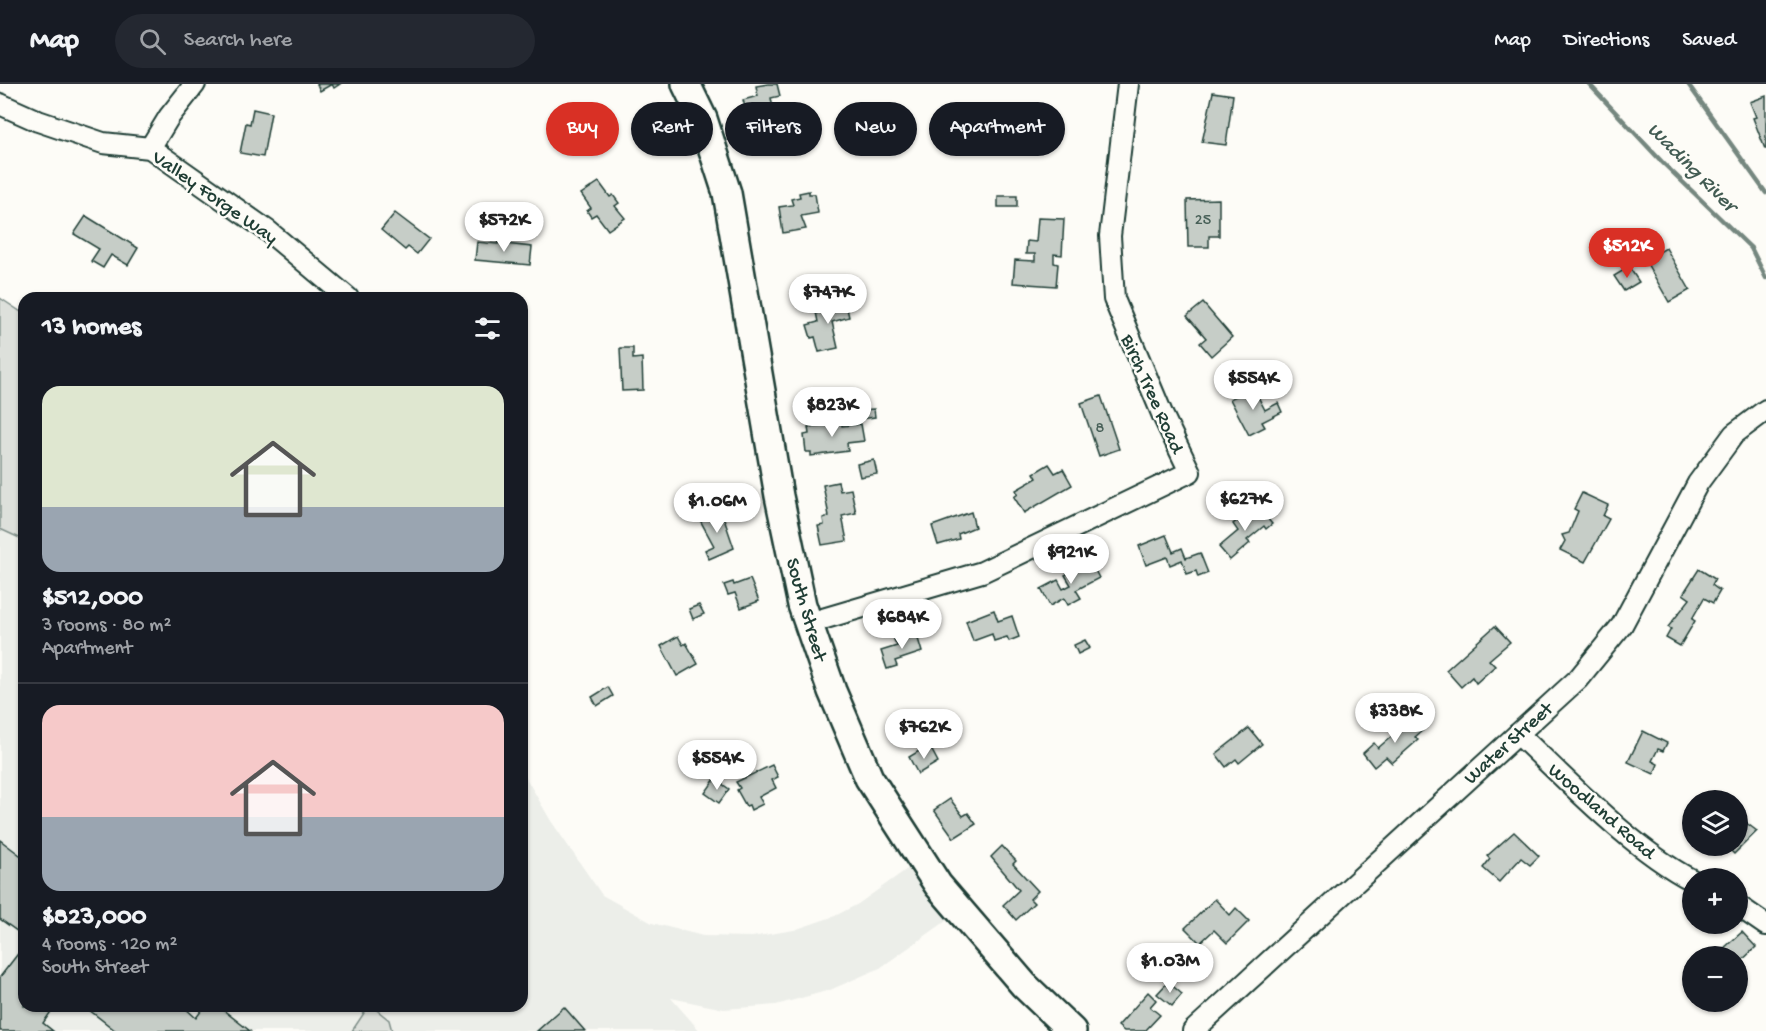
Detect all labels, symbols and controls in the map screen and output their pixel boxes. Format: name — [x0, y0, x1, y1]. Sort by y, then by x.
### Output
search box — [115, 14, 535, 68]
text: Map — [30, 25, 79, 58]
icon: search — [136, 25, 169, 58]
text: Search here — [184, 28, 292, 54]
text: Map — [1494, 29, 1531, 54]
text: Directions — [1564, 29, 1649, 54]
text: Saved — [1682, 29, 1736, 54]
chip: Buy — [546, 102, 619, 156]
chip: Rent — [631, 102, 713, 156]
chip: Filters — [725, 102, 822, 156]
chip: New — [834, 102, 917, 156]
chip: Apartment — [929, 102, 1065, 156]
water label: Wading River — [1641, 118, 1744, 222]
street label: Valley Forge Way — [146, 146, 281, 251]
pin: $572K — [462, 202, 546, 253]
text: $572K — [479, 210, 529, 233]
house number: 25 — [1195, 212, 1211, 231]
pin: $512K — [1585, 228, 1669, 279]
text: $512K — [1603, 236, 1651, 259]
pin: $747K — [786, 274, 870, 325]
text: $747K — [803, 282, 853, 305]
icon: filters — [471, 312, 504, 345]
text: 13 homes — [42, 313, 141, 344]
street label: Birch Tree Road — [1114, 330, 1188, 460]
pin: $554K — [1211, 360, 1295, 411]
text: $554K — [1228, 368, 1278, 391]
pin: $823K — [790, 387, 874, 438]
text: $823K — [806, 395, 858, 418]
house number: 8 — [1096, 420, 1105, 439]
icon: home — [219, 425, 327, 533]
pin: $627K — [1203, 481, 1287, 532]
pin: $1.06M — [668, 483, 766, 534]
text: $627K — [1220, 489, 1270, 512]
text: $1.06M — [688, 491, 746, 514]
pin: $921K — [1029, 534, 1113, 585]
text: $921K — [1047, 542, 1095, 565]
street label: South Street — [779, 556, 831, 666]
text: $512,000 — [42, 584, 143, 615]
pin: $684K — [860, 599, 944, 650]
text: $684K — [877, 607, 927, 630]
text: 3 rooms · 80 m² — [42, 615, 171, 638]
text: Apartment — [42, 638, 132, 661]
pin: $338K — [1353, 693, 1437, 744]
street label: Water Street — [1460, 697, 1560, 791]
text: $338K — [1369, 701, 1421, 724]
pin: $762K — [882, 709, 966, 760]
text: $762K — [899, 717, 949, 740]
pin: $554K — [675, 740, 759, 791]
icon: home — [219, 744, 327, 852]
text: $554K — [692, 748, 742, 771]
street label: Woodland Road — [1542, 760, 1661, 867]
map controls — [1682, 790, 1748, 1012]
button: layers — [1682, 790, 1748, 856]
button: + — [1682, 868, 1748, 934]
text: $823,000 — [42, 903, 147, 934]
text: 4 rooms · 120 m² — [42, 934, 177, 957]
pin: $1.03M — [1121, 943, 1219, 994]
button: − — [1682, 946, 1748, 1012]
text: $1.03M — [1141, 951, 1199, 974]
text: South Street — [42, 957, 148, 980]

